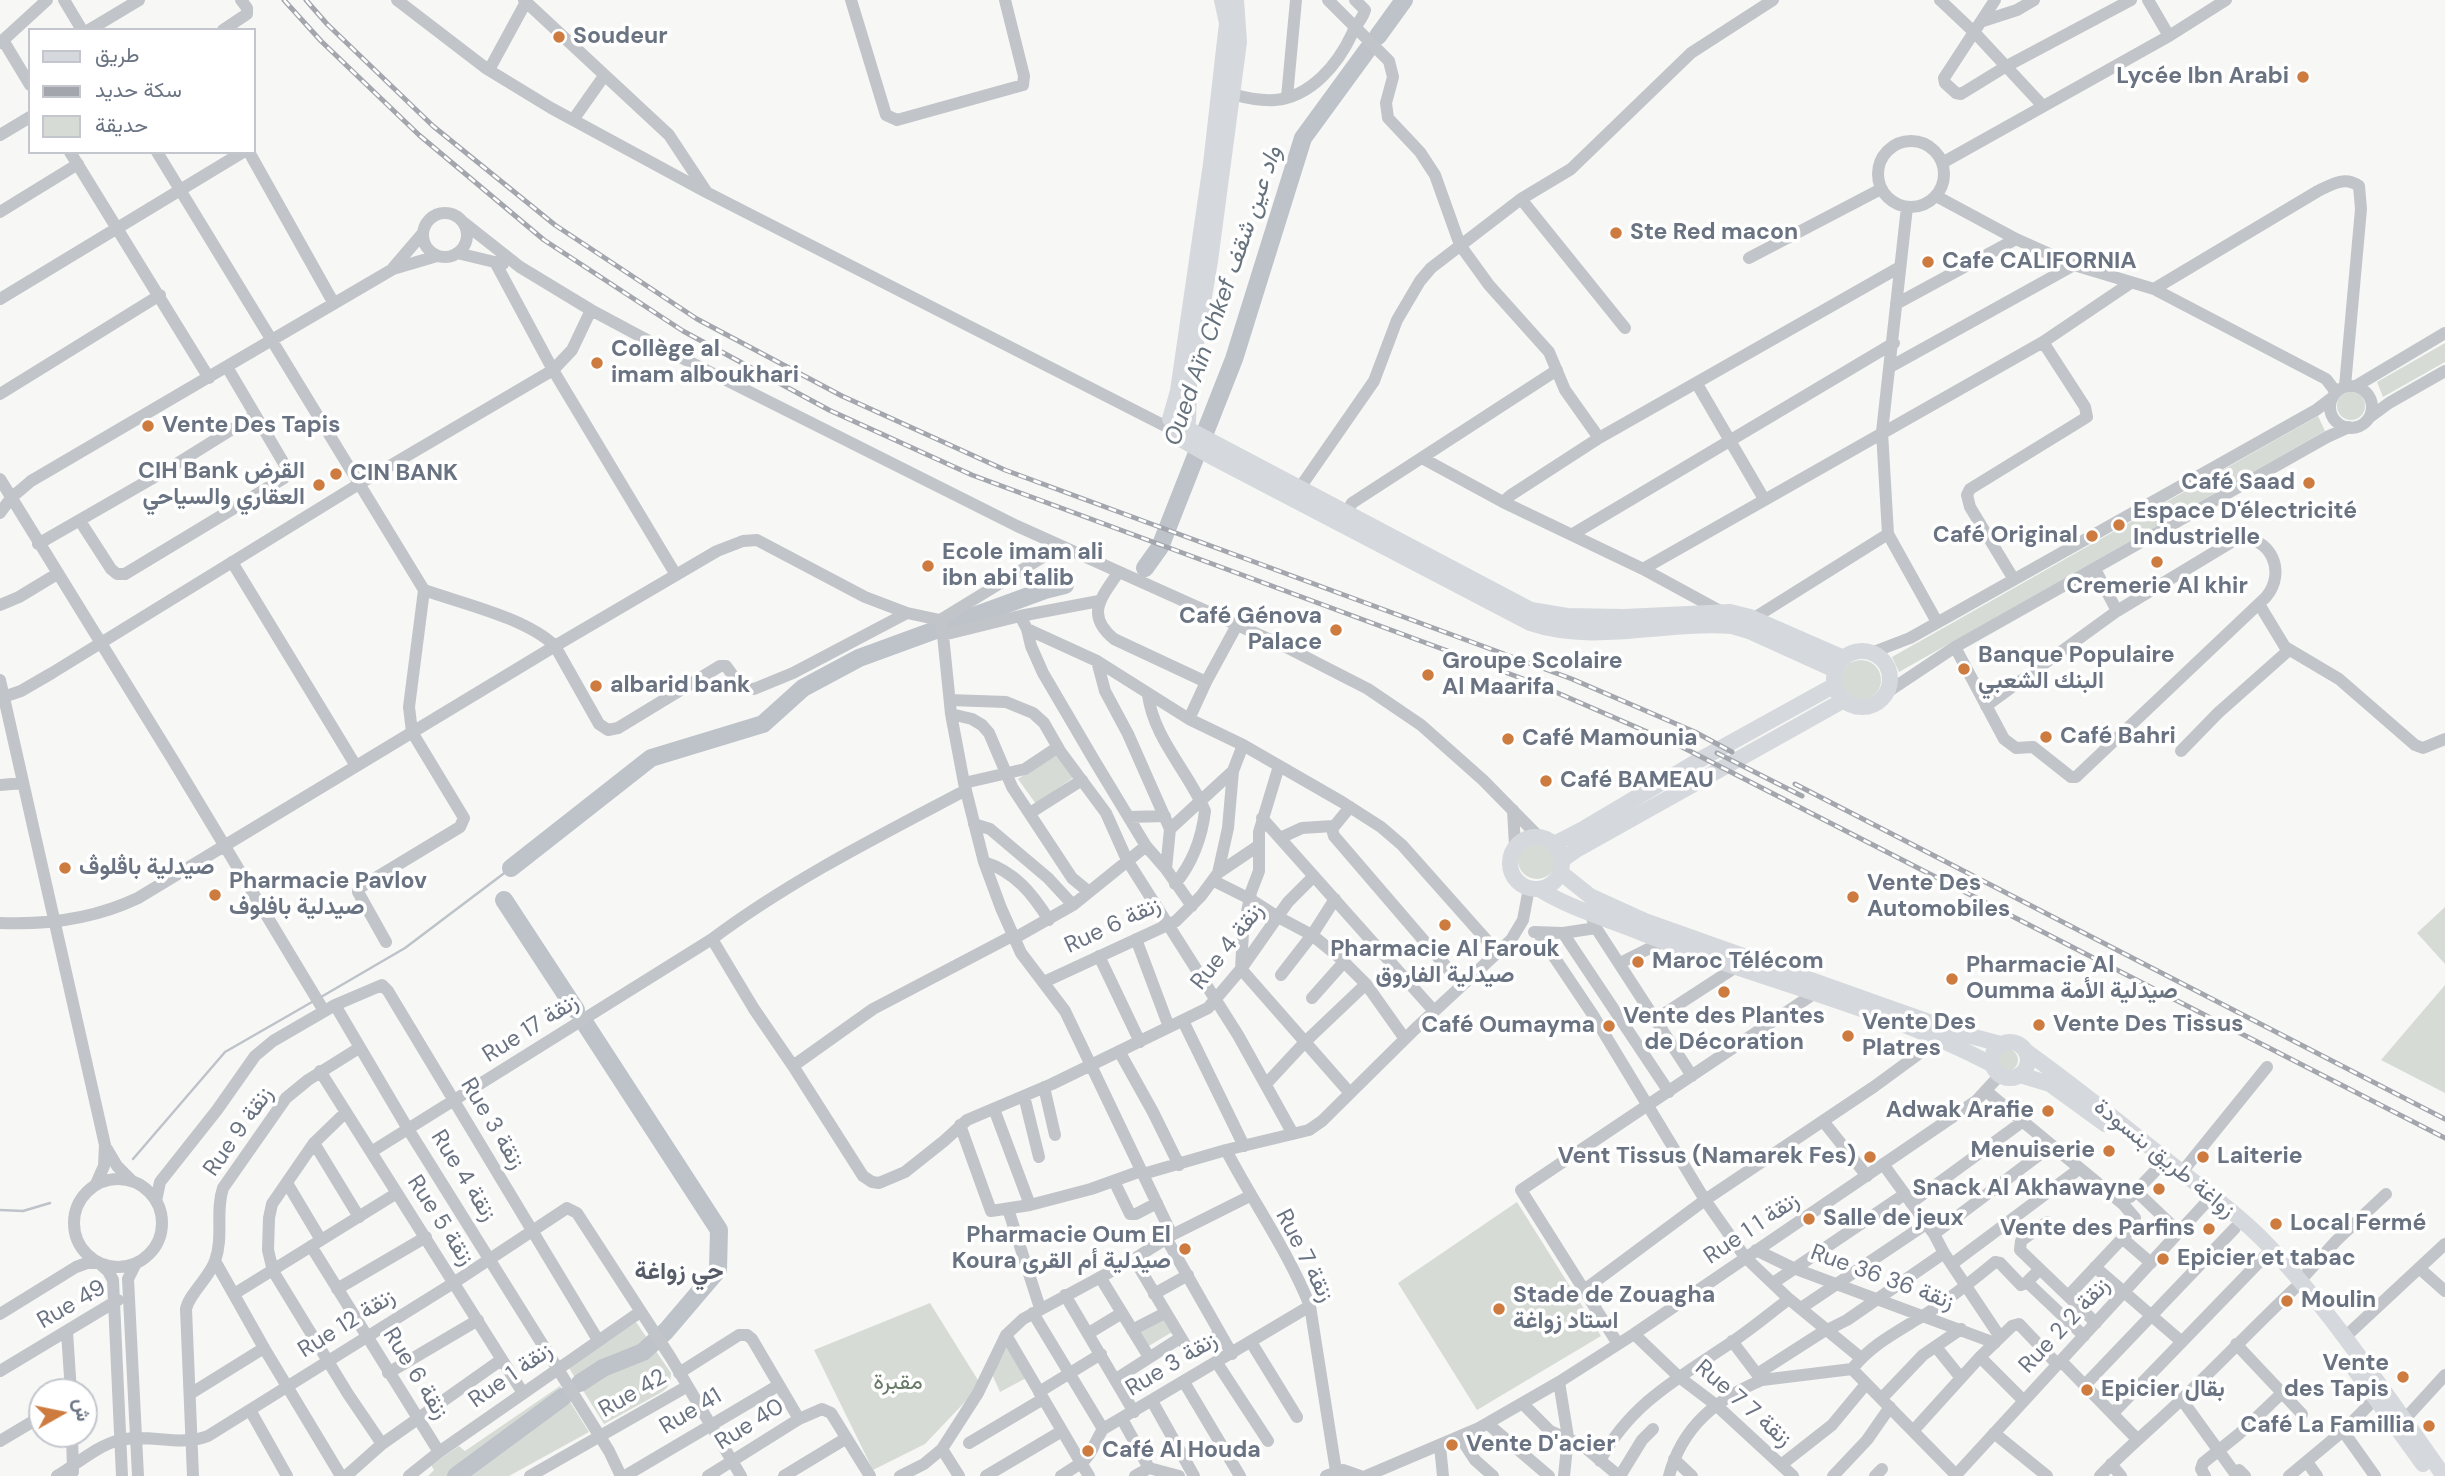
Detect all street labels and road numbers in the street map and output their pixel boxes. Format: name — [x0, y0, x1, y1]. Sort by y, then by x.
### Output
street label: Rue 6 زنقة — [1061, 892, 1165, 960]
street label: Rue 4 زنقة — [1186, 898, 1270, 996]
street label: Rue 17 زنقة — [478, 989, 584, 1069]
street label: Rue 3 زنقة — [454, 1073, 530, 1175]
street label: Rue 9 زنقة — [198, 1082, 280, 1182]
street label: زواغة طريق بنسودة — [2088, 1094, 2240, 1224]
street label: Rue 4 زنقة — [424, 1125, 502, 1227]
street label: Rue 5 زنقة — [401, 1171, 479, 1271]
street label: Rue 1 زنقة 1 — [1699, 1187, 1805, 1271]
street label: Rue 7 زنقة — [1269, 1205, 1339, 1307]
street label: Rue 36 زنقة 36 — [1807, 1239, 1957, 1317]
street label: Rue 2 زنقة 2 — [2014, 1272, 2116, 1380]
street label: Rue 49 — [33, 1274, 111, 1336]
street label: Rue 12 زنقة — [294, 1283, 400, 1365]
street label: Rue 6 زنقة — [376, 1323, 454, 1425]
street label: Rue 3 زنقة — [1121, 1327, 1223, 1403]
street label: Rue 1 زنقة — [464, 1337, 558, 1415]
street label: Rue 7 زنقة 7 — [1689, 1355, 1797, 1453]
street label: Rue 42 — [594, 1364, 672, 1424]
street label: Rue 41 — [655, 1383, 727, 1441]
street label: Rue 40 — [711, 1393, 789, 1457]

